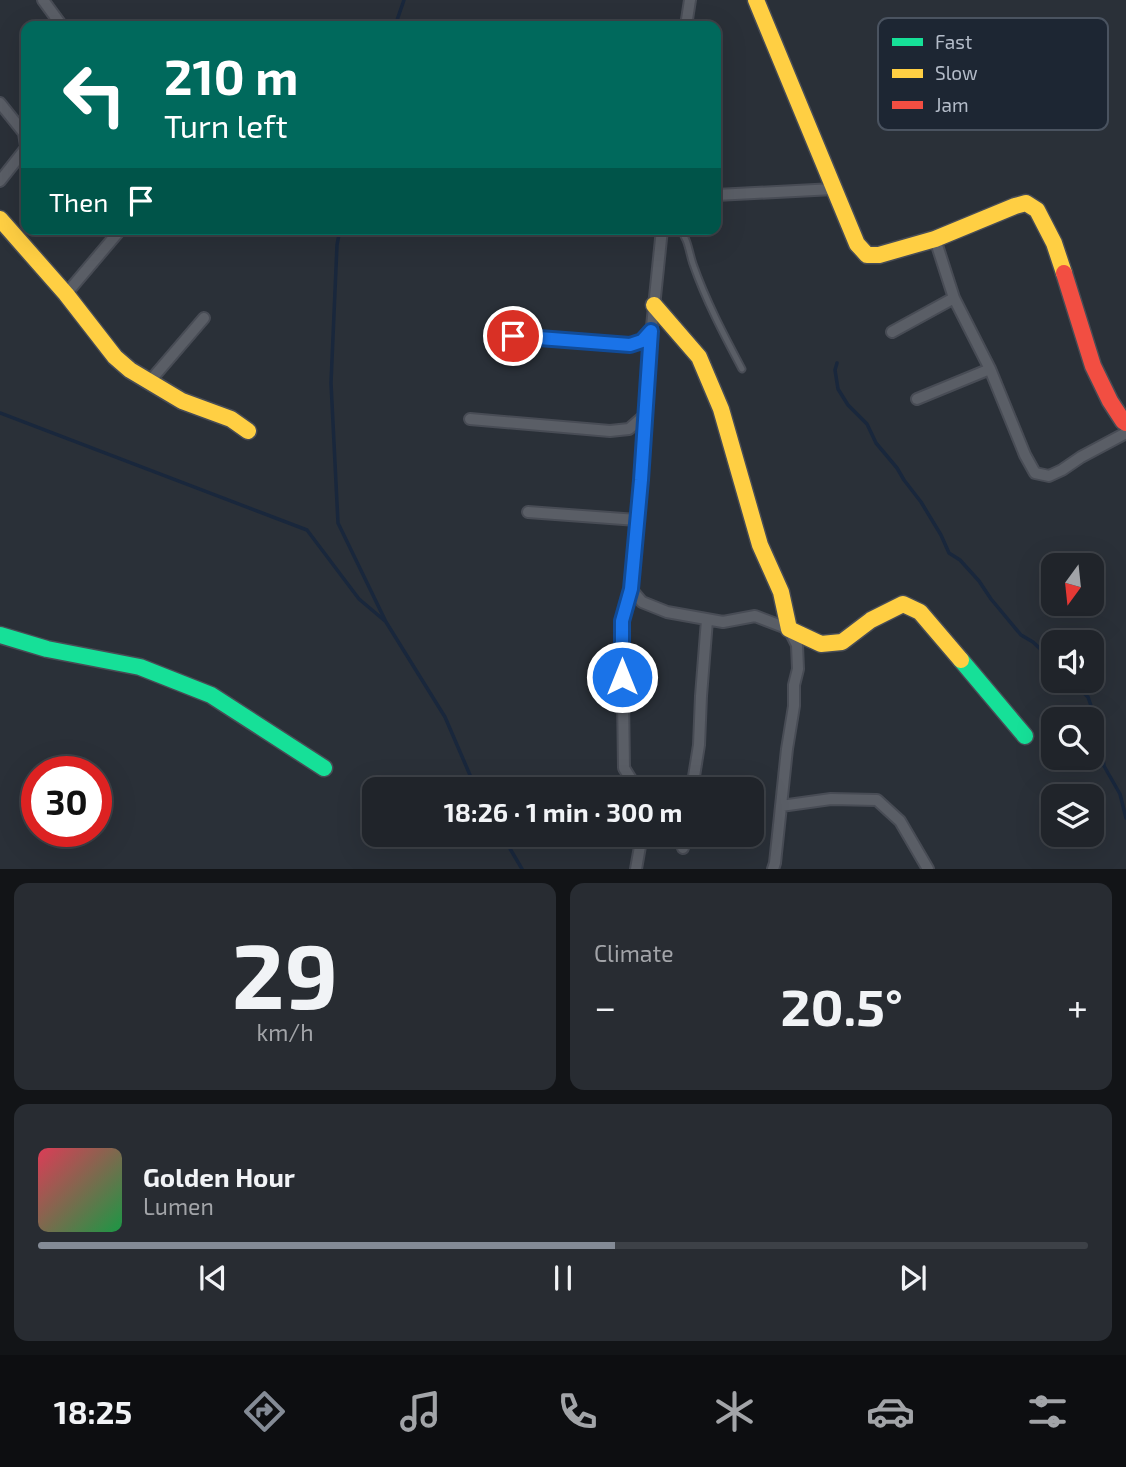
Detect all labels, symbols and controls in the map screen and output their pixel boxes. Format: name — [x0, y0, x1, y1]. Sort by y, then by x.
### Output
legend — [878, 18, 1108, 130]
text: Fast — [935, 30, 972, 53]
text: 210 m — [164, 46, 298, 105]
icon: left — [49, 49, 140, 140]
text: Slow — [935, 61, 978, 84]
text: Jam — [935, 93, 969, 116]
text: Turn left — [164, 106, 288, 144]
icon: arrive — [122, 182, 160, 220]
text: Then — [49, 186, 108, 217]
pin — [483, 306, 543, 366]
icon: arrive — [494, 317, 532, 355]
north arrow — [1041, 553, 1104, 616]
map controls — [1041, 553, 1104, 847]
button: sound — [1041, 630, 1104, 693]
position arrow — [585, 640, 659, 714]
button: search — [1041, 707, 1104, 770]
speed limit sign: 30 — [21, 756, 112, 847]
button: layers — [1041, 784, 1104, 847]
text: 18:26 · 1 min · 300 m — [444, 796, 682, 827]
text: 29 — [232, 918, 338, 1027]
text: Climate — [594, 939, 674, 967]
text: 20.5° — [780, 974, 903, 1036]
text: − — [594, 983, 616, 1029]
text: + — [1067, 983, 1088, 1029]
text: km/h — [256, 1018, 314, 1046]
text: Golden Hour — [143, 1161, 295, 1192]
text: Lumen — [143, 1192, 214, 1220]
icon: previous — [194, 1259, 232, 1297]
icon: pause — [544, 1259, 582, 1297]
icon: next — [894, 1259, 932, 1297]
icon: directions — [240, 1387, 289, 1436]
icon: music — [396, 1387, 445, 1436]
icon: phone — [553, 1387, 602, 1436]
icon: climate — [710, 1387, 759, 1436]
icon: car — [866, 1387, 915, 1436]
icon: filters — [1023, 1387, 1072, 1436]
text: 18:25 — [54, 1392, 132, 1430]

